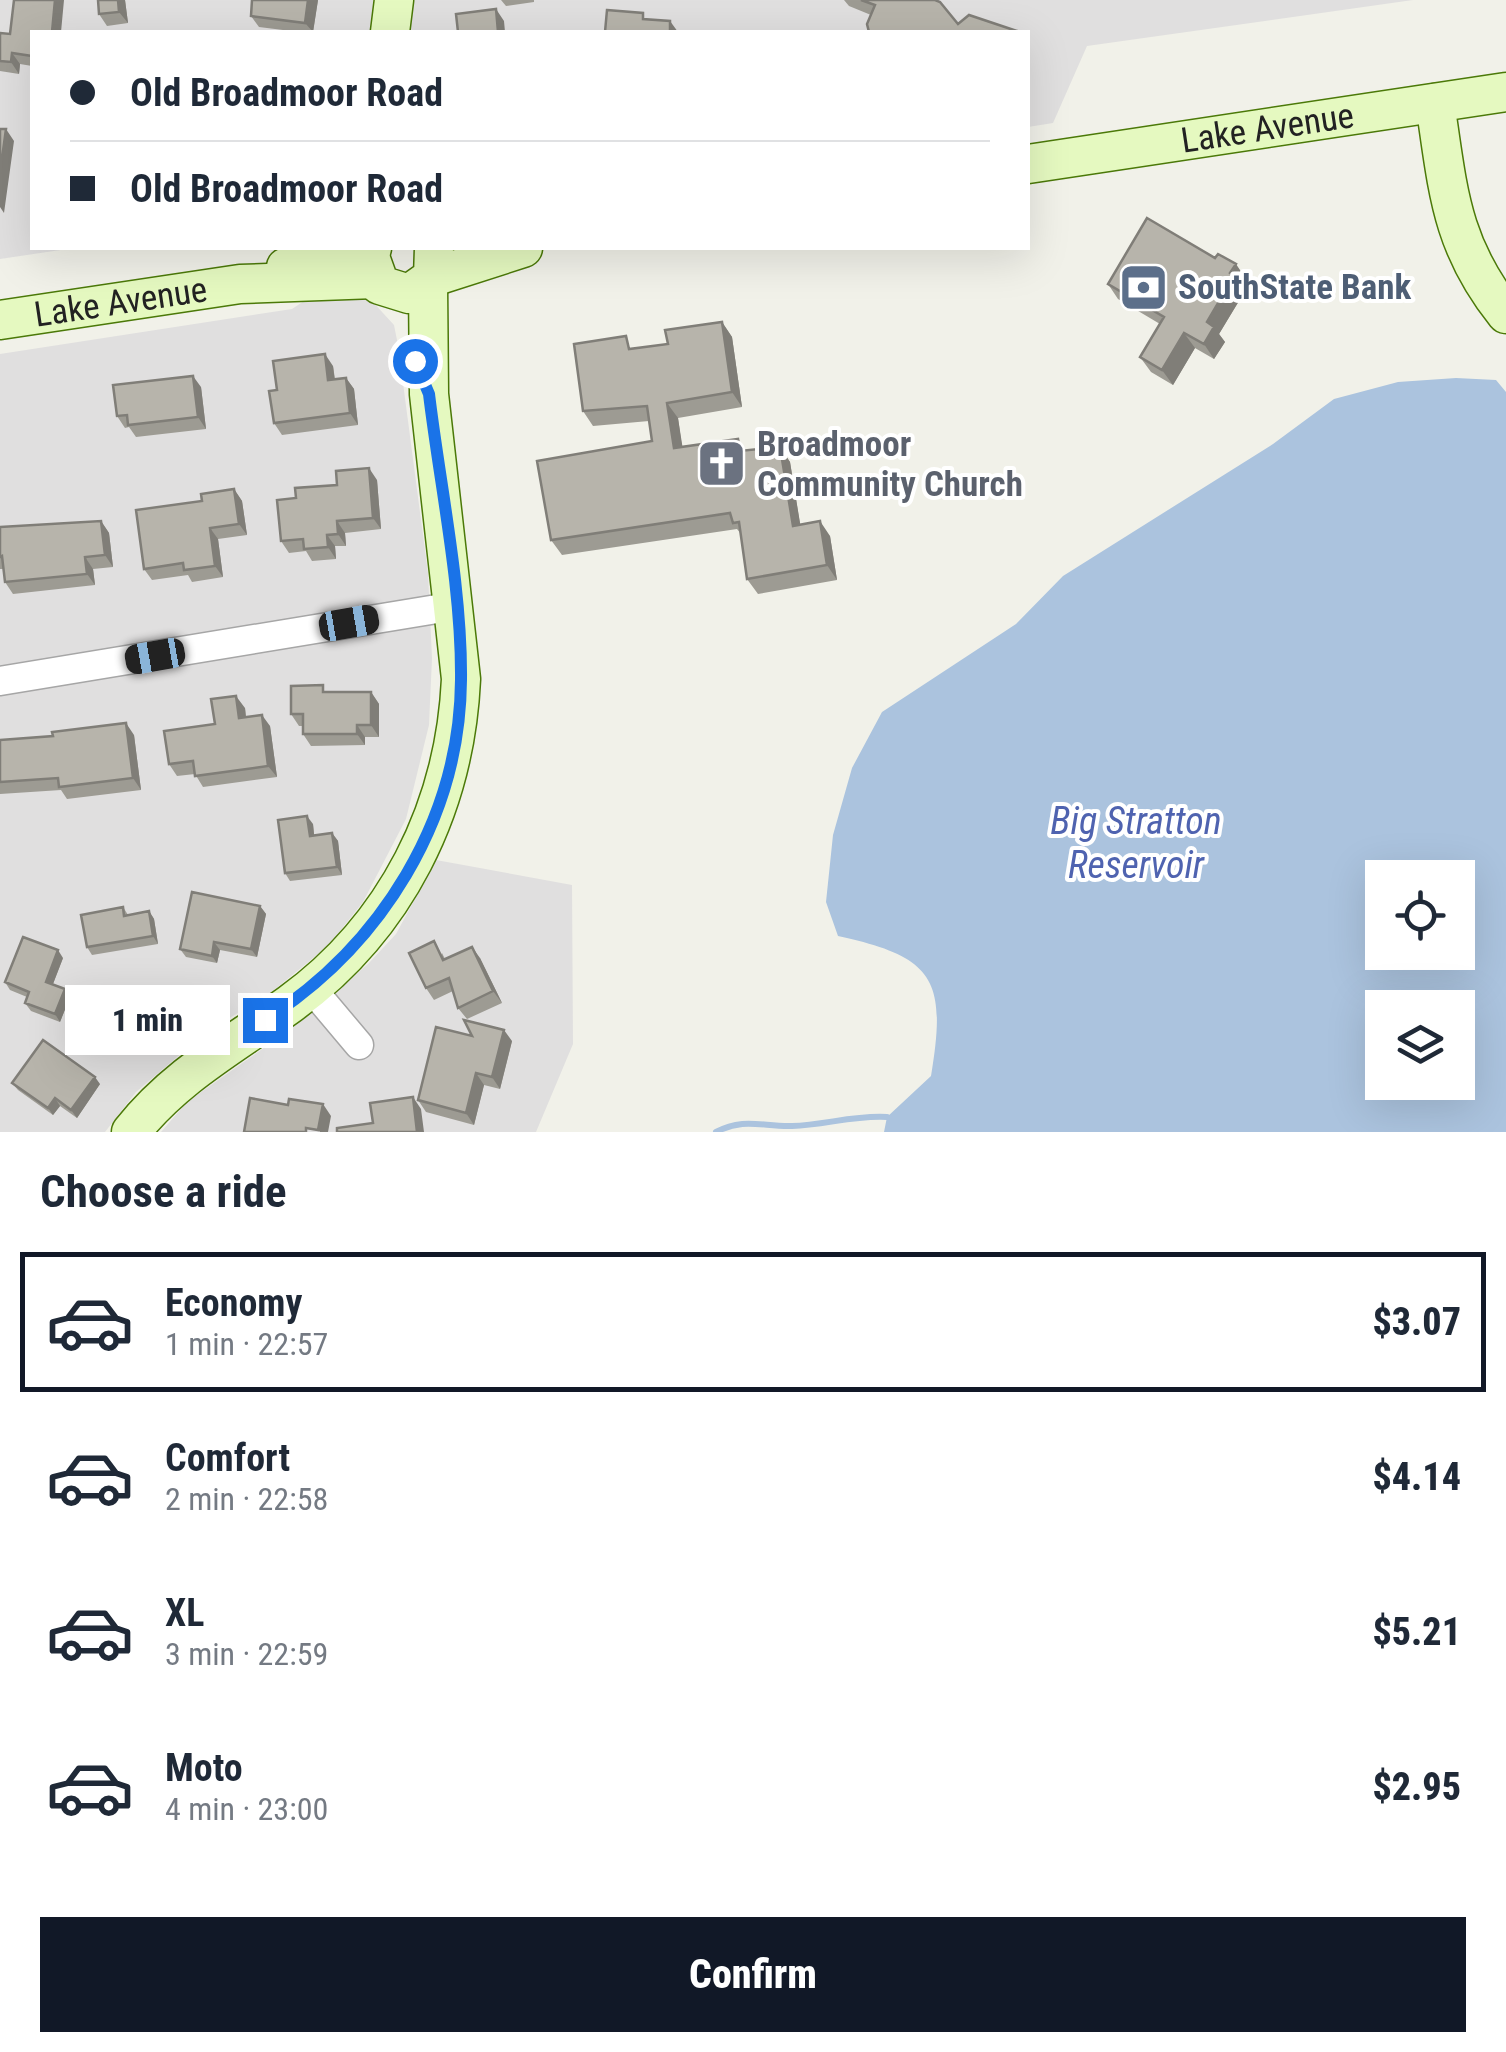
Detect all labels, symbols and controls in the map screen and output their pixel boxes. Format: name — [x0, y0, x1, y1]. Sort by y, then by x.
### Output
text: Old Broadmoor Road — [130, 71, 443, 115]
street label: Lake Avenue — [1178, 95, 1357, 162]
text: Old Broadmoor Road — [130, 167, 443, 211]
bank icon: SouthState Bank — [1117, 261, 1169, 313]
place label: SouthState Bank — [1178, 267, 1411, 308]
street label: Lake Avenue — [32, 269, 210, 336]
route start — [393, 339, 438, 384]
place label: Broadmoor Community Church — [757, 424, 1023, 505]
church icon: Broadmoor Community Church — [696, 438, 748, 490]
car — [317, 603, 381, 643]
car — [123, 636, 187, 676]
water label: Big Stratton Reservoir — [1050, 799, 1222, 887]
map controls — [1365, 860, 1475, 1100]
button: locate — [1365, 860, 1475, 970]
callout: 1 min — [65, 985, 230, 1055]
button: layers — [1365, 990, 1475, 1100]
route end — [243, 998, 288, 1043]
text: 1 min — [112, 1001, 183, 1039]
text: Choose a ride — [40, 1165, 287, 1218]
icon: car — [45, 1277, 135, 1367]
text: Economy — [165, 1281, 302, 1325]
text: $3.07 — [1372, 1300, 1461, 1344]
text: 1 min · 22:57 — [165, 1325, 328, 1363]
icon: car — [45, 1432, 135, 1522]
text: Comfort — [165, 1436, 290, 1480]
text: $4.14 — [1372, 1455, 1461, 1499]
text: 2 min · 22:58 — [165, 1480, 328, 1518]
icon: car — [45, 1587, 135, 1677]
text: XL — [165, 1591, 204, 1635]
text: $5.21 — [1372, 1610, 1461, 1654]
text: 3 min · 22:59 — [165, 1635, 328, 1673]
icon: car — [45, 1742, 135, 1832]
text: Moto — [165, 1746, 243, 1790]
text: $2.95 — [1372, 1765, 1461, 1809]
text: 4 min · 23:00 — [165, 1790, 328, 1828]
button: Confirm — [40, 1917, 1466, 2032]

